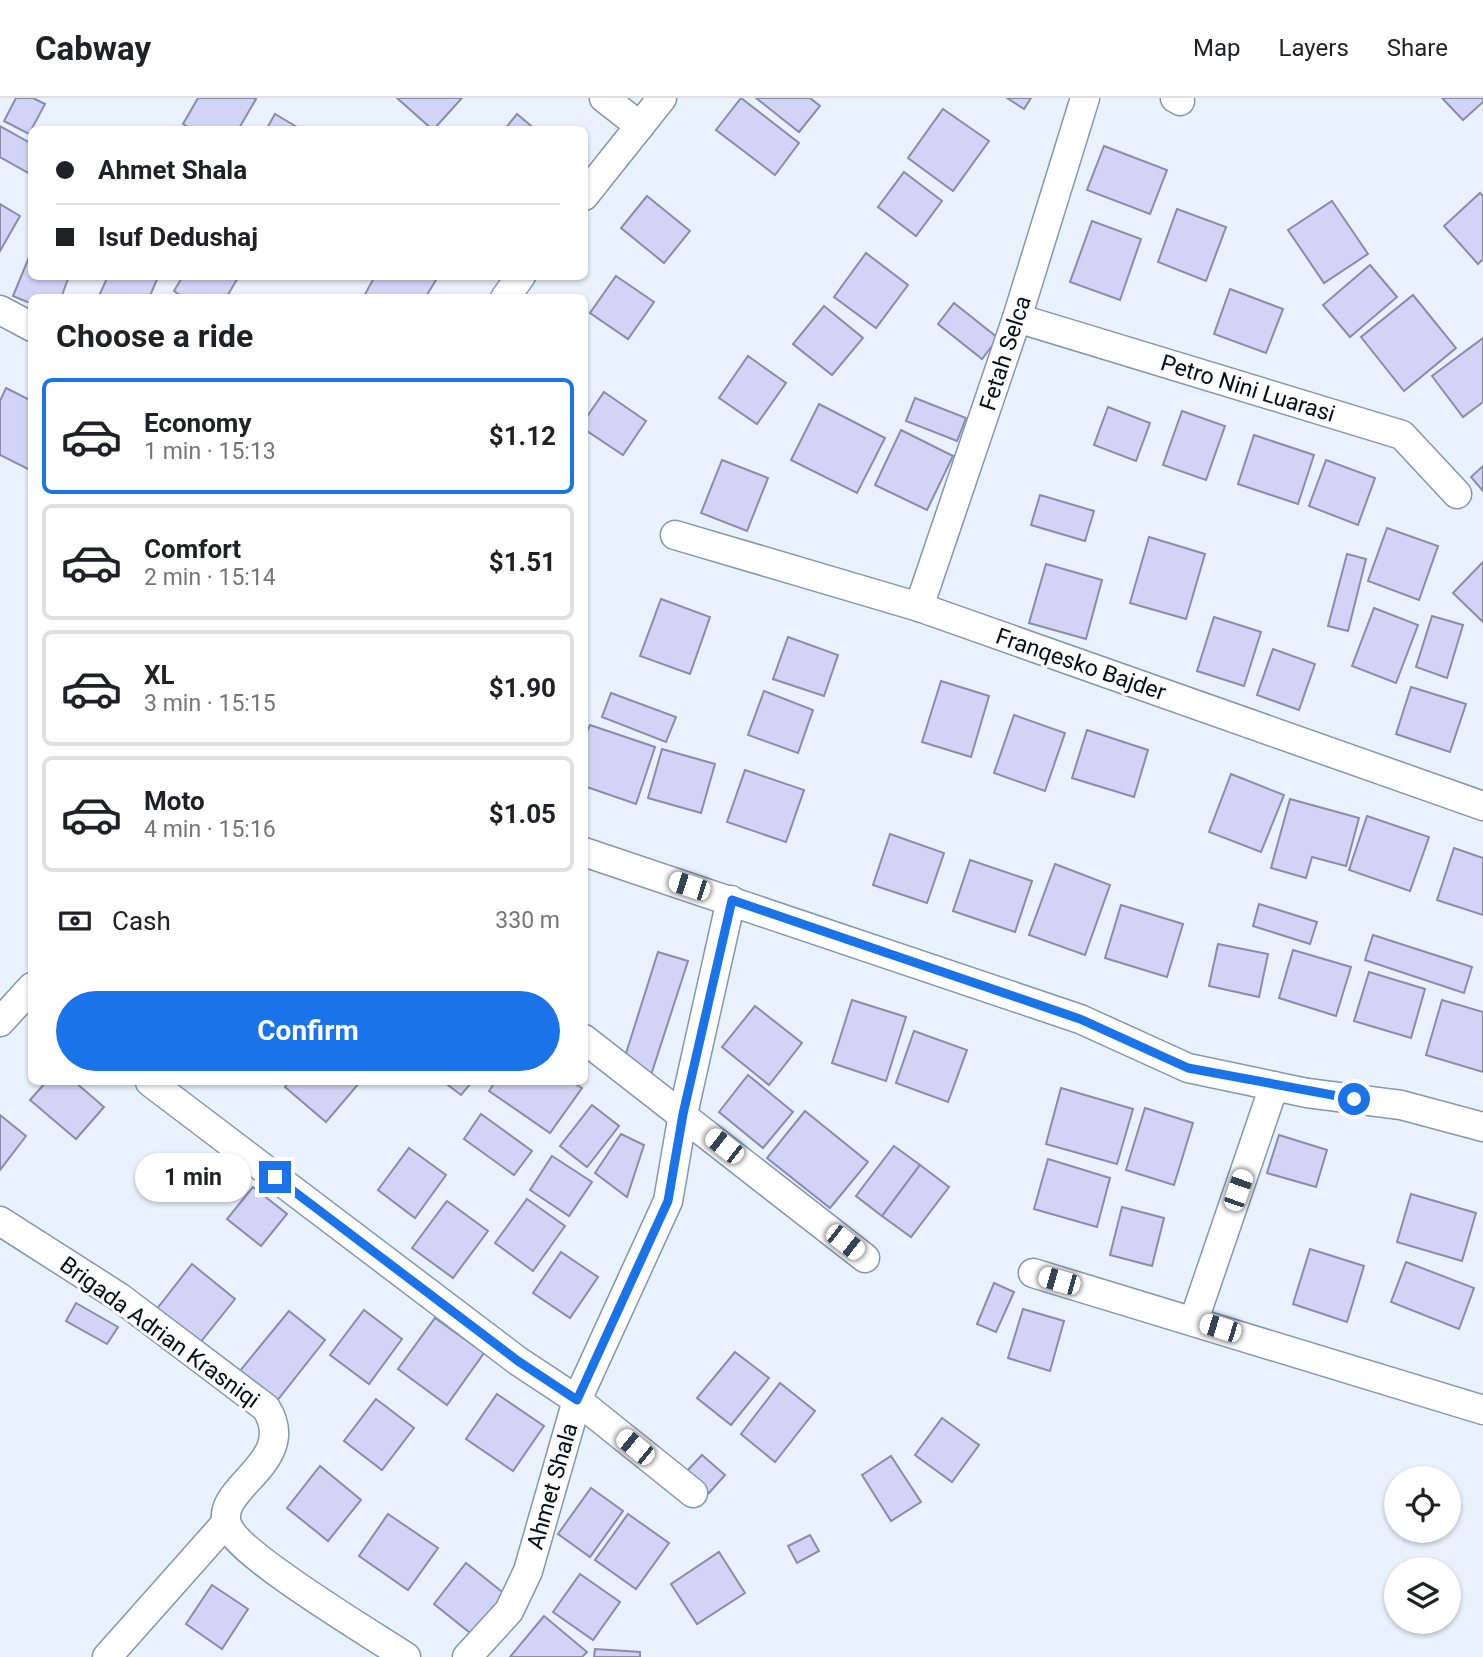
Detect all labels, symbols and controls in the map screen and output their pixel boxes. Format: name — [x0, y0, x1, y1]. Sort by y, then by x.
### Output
text: Cabway — [35, 29, 151, 68]
text: Map — [1193, 34, 1241, 62]
text: Layers — [1279, 34, 1349, 62]
text: Share — [1387, 34, 1448, 62]
text: Ahmet Shala — [98, 155, 247, 185]
text: Isuf Dedushaj — [98, 222, 258, 252]
street label: Fetah Selca — [974, 292, 1037, 414]
text: Choose a ride — [56, 317, 253, 355]
street label: Petro Nini Luarasi — [1157, 349, 1338, 428]
icon: car — [60, 405, 123, 468]
text: Economy — [144, 408, 251, 438]
text: $1.12 — [489, 421, 556, 451]
text: 1 min · 15:13 — [144, 438, 276, 465]
icon: car — [60, 531, 123, 594]
text: Comfort — [144, 534, 241, 564]
text: $1.51 — [489, 547, 556, 577]
text: 2 min · 15:14 — [144, 564, 276, 591]
street label: Franqesko Bajder — [992, 623, 1170, 706]
icon: car — [60, 657, 123, 720]
text: XL — [144, 660, 175, 690]
text: $1.90 — [489, 673, 556, 703]
text: 3 min · 15:15 — [144, 690, 276, 717]
icon: car — [60, 783, 123, 846]
text: Moto — [144, 786, 205, 816]
text: $1.05 — [489, 799, 556, 829]
text: 4 min · 15:16 — [144, 816, 276, 843]
car — [666, 870, 713, 902]
icon: cash — [56, 902, 94, 940]
text: Cash — [112, 906, 171, 936]
text: 330 m — [495, 907, 560, 934]
button: Confirm — [56, 991, 560, 1071]
route start — [1338, 1083, 1370, 1115]
car — [701, 1125, 748, 1167]
callout: 1 min — [135, 1152, 250, 1202]
route end — [259, 1161, 291, 1193]
text: 1 min — [164, 1164, 222, 1191]
car — [1222, 1167, 1255, 1213]
car — [822, 1221, 869, 1263]
street label: Brigada Adrian Krasniqi — [55, 1251, 265, 1414]
car — [1036, 1265, 1083, 1297]
car — [1197, 1312, 1244, 1344]
street label: Ahmet Shala — [522, 1420, 583, 1552]
car — [613, 1426, 658, 1468]
map controls — [1384, 1466, 1461, 1634]
button: locate — [1384, 1466, 1461, 1543]
button: layers — [1384, 1557, 1461, 1634]

